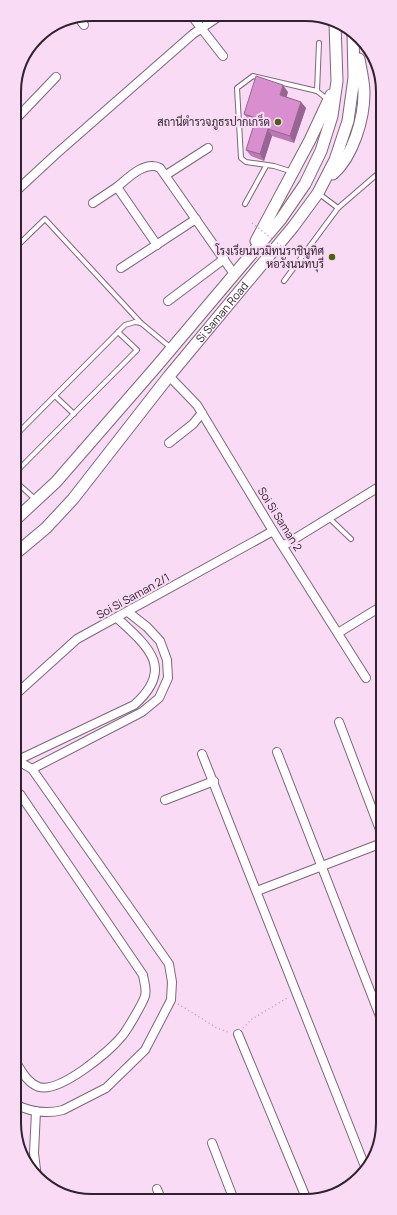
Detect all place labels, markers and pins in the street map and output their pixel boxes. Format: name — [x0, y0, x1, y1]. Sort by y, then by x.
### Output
place label: สถานีตำรวจภูธรปากเกร็ด — [157, 113, 270, 130]
marker: สถานีตำรวจภูธรปากเกร็ด — [273, 117, 283, 127]
place label: โรงเรียนนวมิทนราชินูทิศ หอวังนนทบุรี — [215, 243, 324, 273]
marker: โรงเรียนนวมิทนราชินูทิศ หอวังนนทบุรี — [327, 252, 337, 262]

